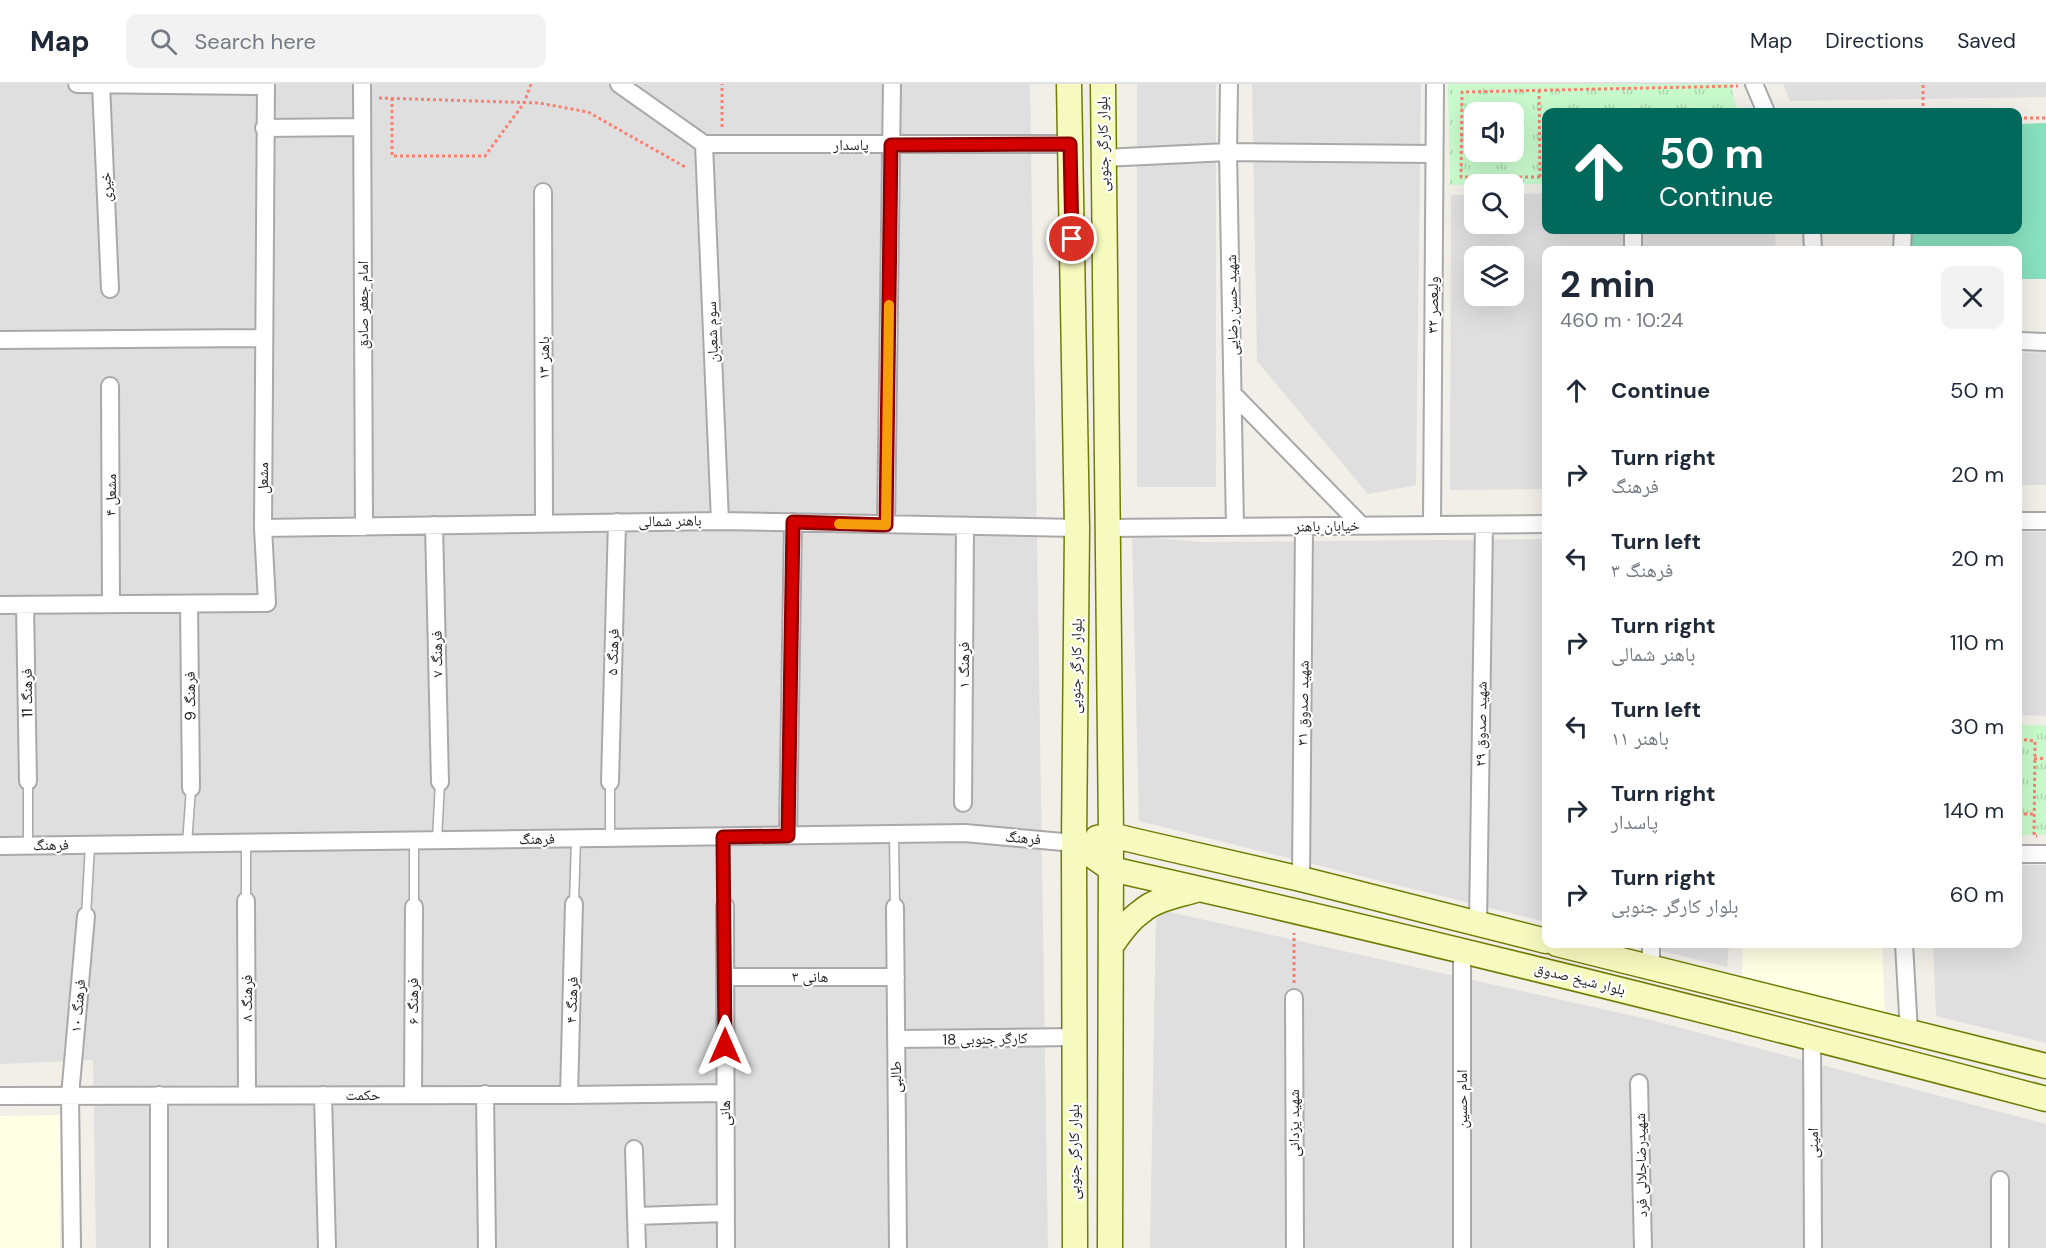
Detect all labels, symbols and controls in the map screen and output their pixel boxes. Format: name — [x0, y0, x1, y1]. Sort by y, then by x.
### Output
search box — [126, 14, 546, 68]
text: Map — [30, 23, 90, 60]
icon: search — [147, 25, 180, 58]
text: Search here — [195, 27, 316, 56]
text: Map — [1750, 27, 1792, 55]
text: Directions — [1825, 27, 1924, 55]
text: Saved — [1957, 27, 2016, 55]
street label: بلوار کارگر جنوبی — [1092, 96, 1114, 192]
map controls — [1464, 102, 1524, 306]
button: sound — [1464, 102, 1524, 162]
text: 50 m — [1659, 126, 1764, 181]
icon: ahead — [1560, 132, 1638, 210]
street label: پاسدار — [832, 135, 869, 155]
street label: خیری — [95, 171, 117, 203]
button: search — [1464, 174, 1524, 234]
text: Continue — [1659, 179, 1773, 214]
pin — [1046, 213, 1097, 264]
icon: arrive — [1055, 222, 1088, 255]
button: layers — [1464, 246, 1524, 306]
street label: شهید حسن رضایی — [1221, 254, 1243, 356]
street label: امام جعفر صادق — [353, 261, 373, 349]
text: 2 min — [1560, 261, 1655, 308]
button: close — [1941, 266, 2004, 329]
street label: ولیعصر ۳۲ — [1423, 276, 1443, 334]
street label: سوم شعبان — [701, 301, 723, 363]
text: 460 m · 10:24 — [1560, 307, 1683, 333]
street label: باهنر ۱۳ — [534, 336, 554, 380]
icon: ahead — [1560, 374, 1593, 407]
text: Continue — [1611, 376, 1710, 405]
text: 50 m — [1950, 376, 2004, 405]
text: Turn right — [1611, 443, 1716, 472]
icon: right — [1560, 458, 1593, 491]
text: 20 m — [1951, 460, 2004, 489]
street label: مشعل — [253, 462, 273, 494]
text: فرهنگ — [1611, 473, 1659, 499]
street label: مشعل ۴ — [101, 474, 121, 516]
street label: باهنر شمالی — [638, 510, 702, 532]
street label: خیابان باهنر — [1293, 515, 1360, 537]
text: Turn left — [1611, 527, 1701, 556]
icon: left — [1560, 542, 1593, 575]
text: 20 m — [1951, 544, 2004, 573]
text: فرهنگ ۳ — [1611, 557, 1673, 583]
text: Turn right — [1611, 611, 1716, 640]
street label: بلوار کارگر جنوبی — [1065, 618, 1087, 714]
icon: right — [1560, 626, 1593, 659]
street label: فرهنگ ۵ — [602, 628, 624, 676]
text: 110 m — [1950, 628, 2004, 657]
street label: فرهنگ ۷ — [427, 630, 447, 678]
text: باهنر شمالی — [1611, 641, 1695, 667]
street label: فرهنگ ۱ — [954, 642, 974, 688]
street label: شهید صدوق ۳۱ — [1292, 660, 1314, 746]
street label: فرهنگ 11 — [17, 668, 37, 718]
street label: فرهنگ 9 — [180, 671, 200, 721]
street label: شهید صدوق ۲۹ — [1470, 681, 1492, 767]
text: Turn left — [1611, 695, 1701, 724]
icon: left — [1560, 710, 1593, 743]
text: 30 m — [1950, 712, 2004, 741]
text: باهنر ۱۱ — [1611, 725, 1669, 751]
text: Turn right — [1611, 779, 1716, 808]
icon: right — [1560, 794, 1593, 827]
text: 140 m — [1943, 796, 2004, 825]
text: پاسدار — [1611, 809, 1658, 835]
street label: فرهنگ — [1004, 826, 1042, 850]
street label: فرهنگ — [519, 829, 555, 849]
street label: فرهنگ — [33, 835, 69, 855]
text: Turn right — [1611, 863, 1716, 892]
icon: right — [1560, 878, 1593, 911]
text: 60 m — [1950, 880, 2004, 909]
text: بلوار کارگر جنوبی — [1611, 893, 1739, 919]
street label: بلوار شیخ صدوق — [1532, 958, 1628, 1000]
street label: هانی ۳ — [792, 967, 828, 987]
street label: فرهنگ ۸ — [237, 975, 257, 1021]
street label: فرهنگ ۴ — [561, 976, 583, 1024]
street label: فرهنگ ۱۰ — [66, 978, 90, 1034]
street label: فرهنگ ۶ — [403, 978, 423, 1024]
position arrow — [693, 1014, 757, 1078]
street label: کارگر جنوبی 18 — [942, 1028, 1028, 1050]
street label: طالبی — [886, 1061, 906, 1093]
street label: امام حسین — [1452, 1069, 1472, 1129]
street label: حکمت — [346, 1085, 381, 1105]
street label: شهید یزدانی — [1284, 1089, 1304, 1157]
street label: هانی — [715, 1100, 735, 1126]
street label: بلوار کارگر جنوبی — [1064, 1104, 1084, 1200]
street label: شهیدرضاجلالی فرد — [1630, 1113, 1652, 1217]
street label: امینی — [1803, 1128, 1823, 1158]

